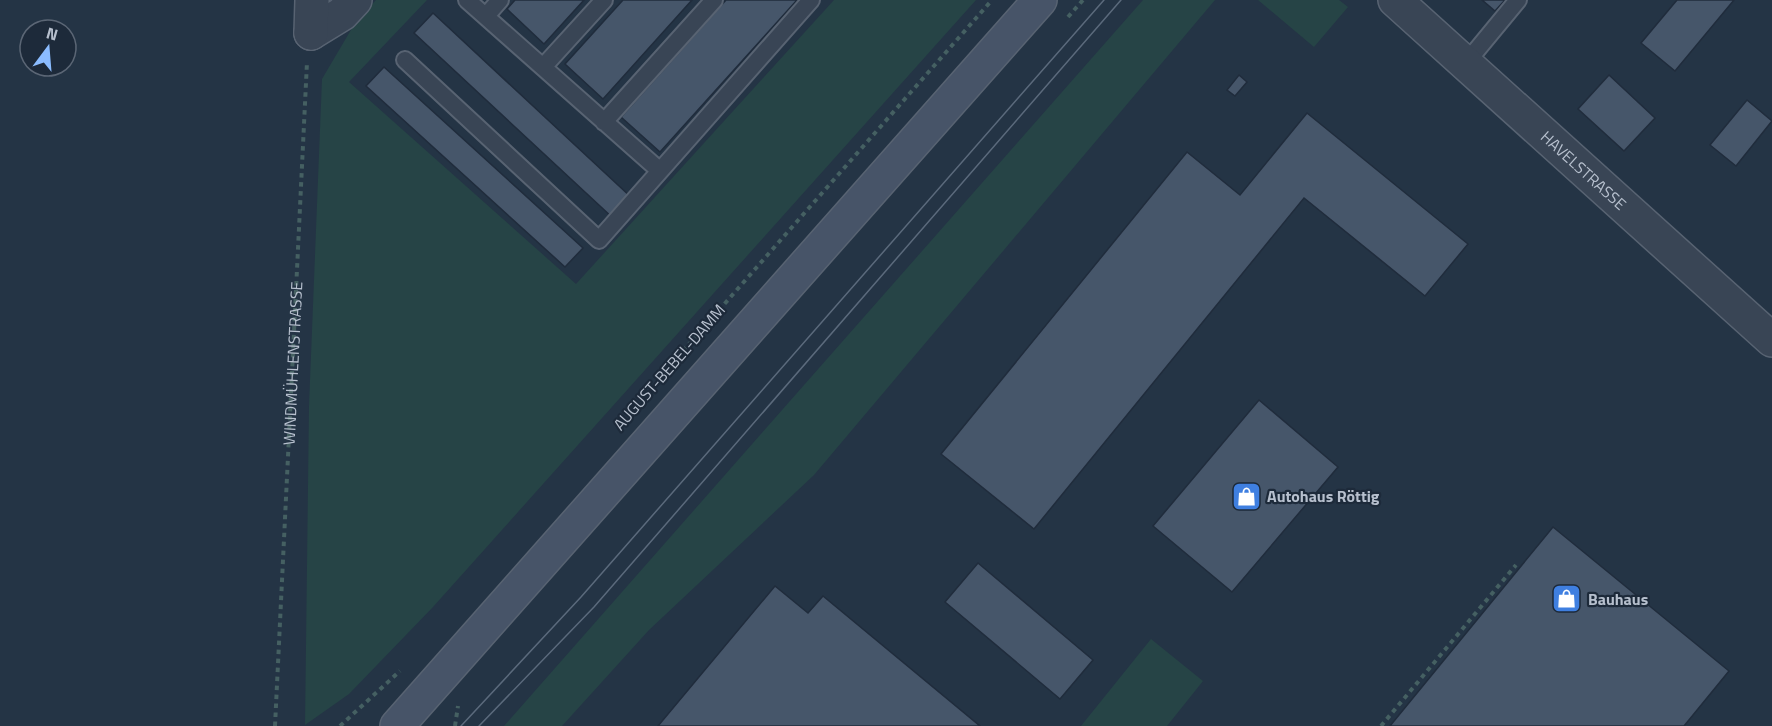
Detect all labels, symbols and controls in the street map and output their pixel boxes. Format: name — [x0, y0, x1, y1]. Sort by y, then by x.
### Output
north arrow — [18, 18, 78, 78]
text: N — [43, 21, 61, 47]
street label: HAVELSTRASSE — [1535, 125, 1632, 215]
street label: WINDMÜHLENSTRASSE — [277, 281, 308, 446]
street label: AUGUST-BEBEL-DAMM — [607, 299, 731, 435]
shop icon: Autohaus Röttig — [1230, 480, 1262, 512]
place label: Autohaus Röttig — [1267, 484, 1380, 508]
shop icon: Bauhaus — [1551, 583, 1583, 615]
place label: Bauhaus — [1588, 587, 1648, 611]

